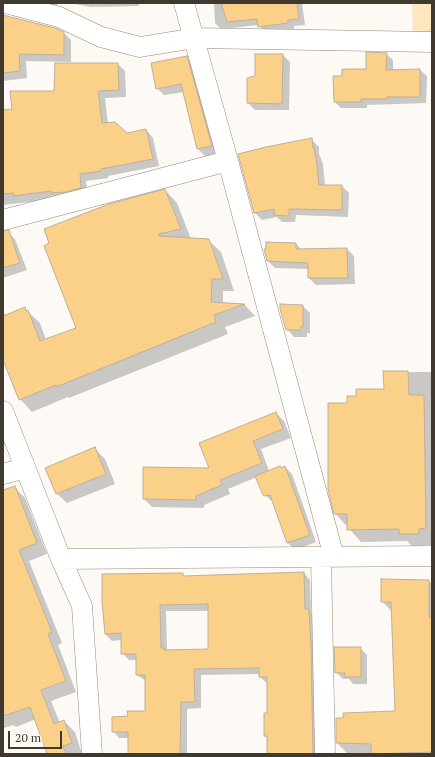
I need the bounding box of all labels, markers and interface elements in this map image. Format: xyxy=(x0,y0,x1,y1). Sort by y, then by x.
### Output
scale bar xyxy=(10,723,64,749)
text: 20 m xyxy=(15,730,41,745)

